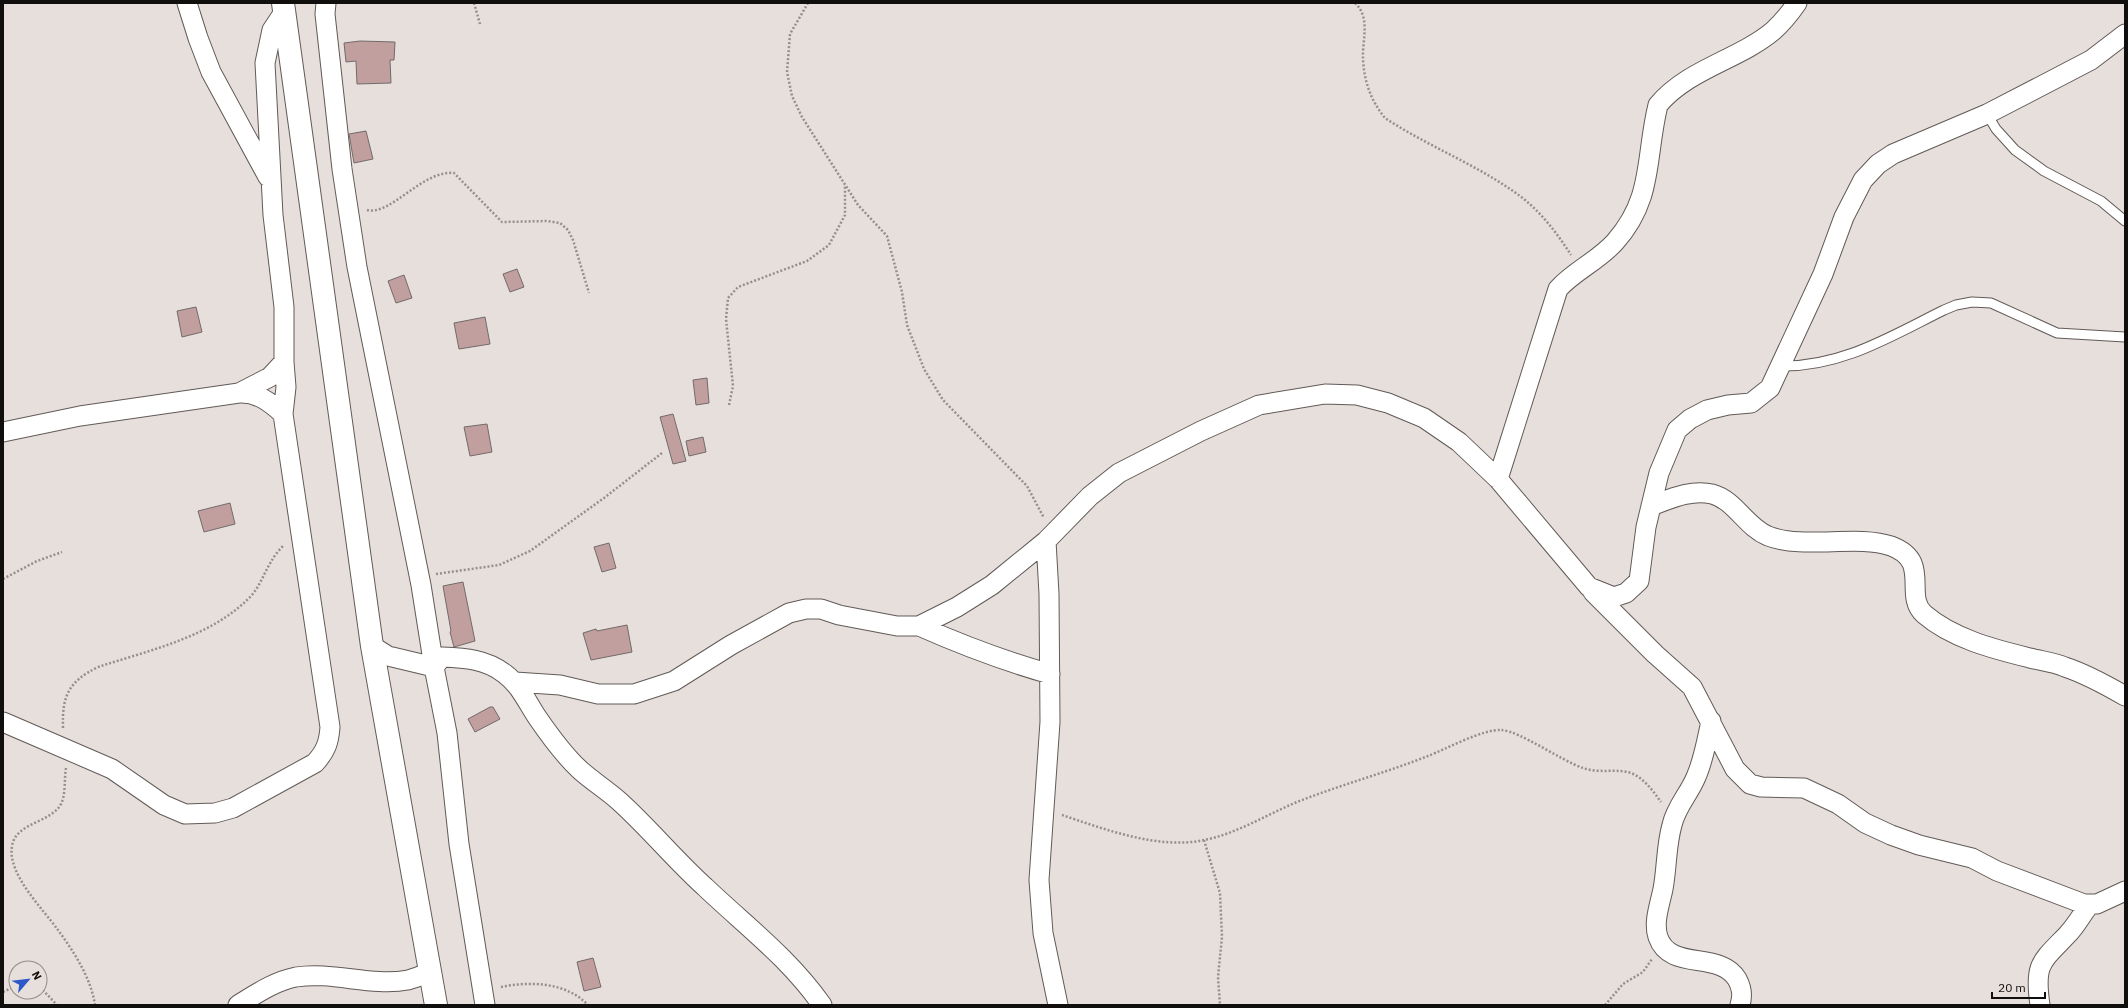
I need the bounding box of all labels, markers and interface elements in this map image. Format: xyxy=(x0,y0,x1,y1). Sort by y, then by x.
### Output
north arrow xyxy=(8,960,48,1000)
text: N xyxy=(29,969,45,982)
scale bar xyxy=(1992,974,2045,1000)
text: 20 m xyxy=(1998,980,2026,995)

